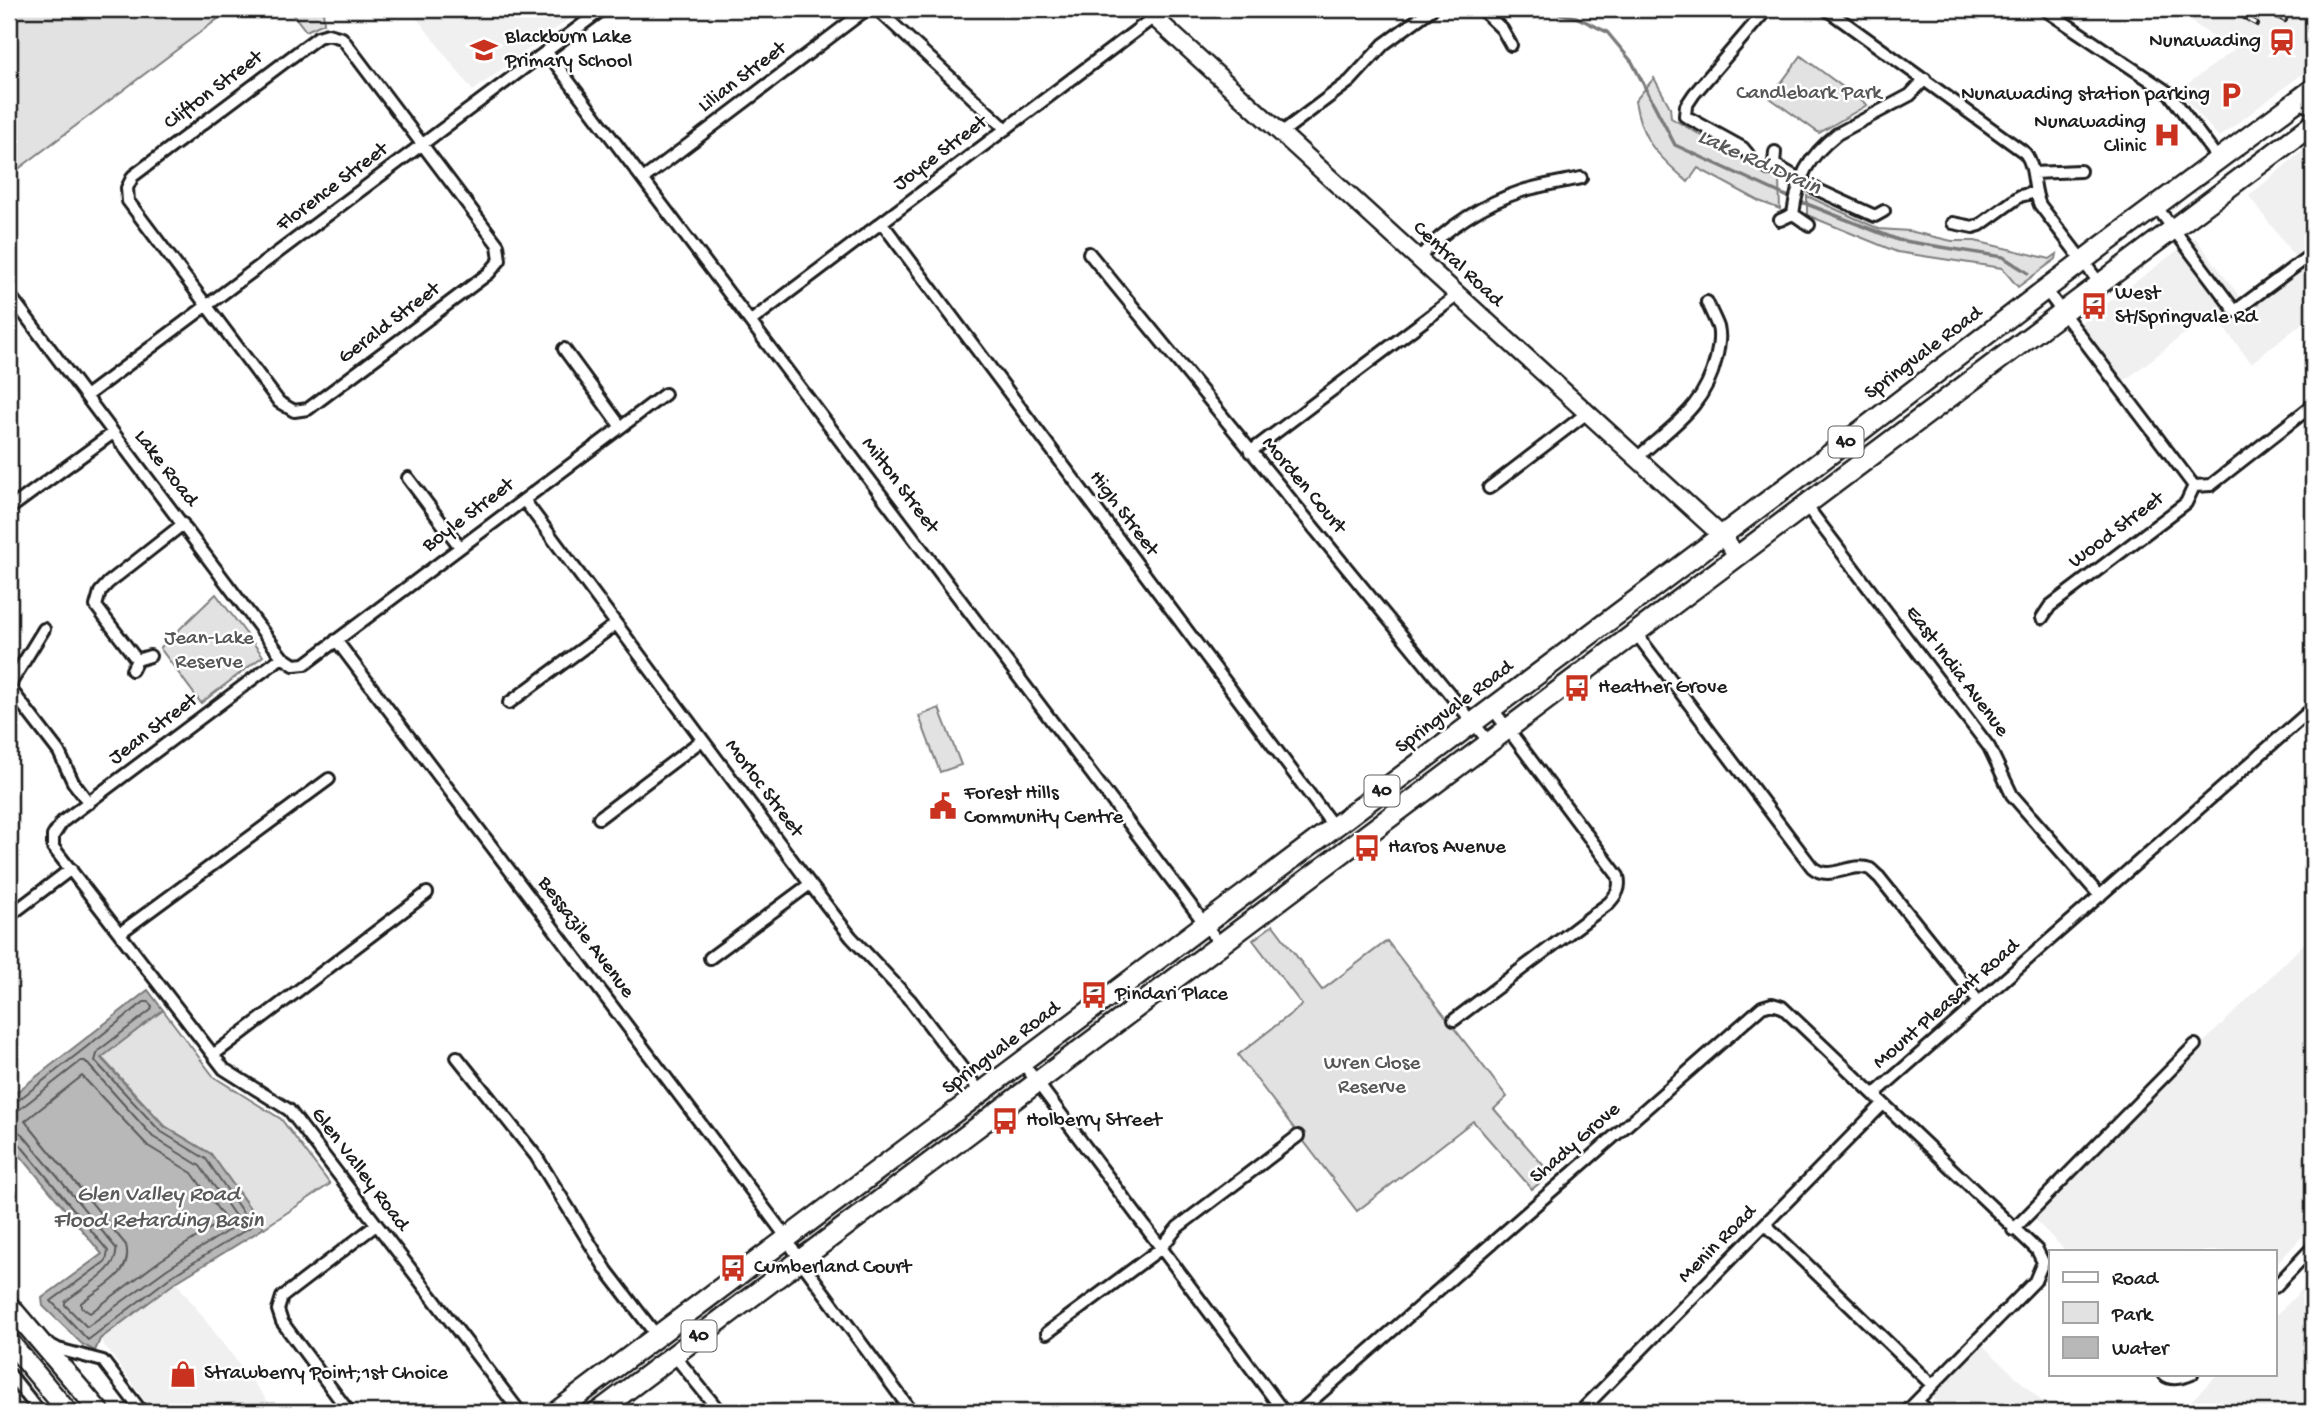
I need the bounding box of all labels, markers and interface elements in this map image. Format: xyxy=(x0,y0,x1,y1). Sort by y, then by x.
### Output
place label: Blackburn Lake Primary School xyxy=(504,26,633,75)
station icon: Nunawading xyxy=(2267,27,2297,57)
place label: Nunawading xyxy=(2149,30,2261,55)
school or university icon: Blackburn Lake Primary School xyxy=(469,35,499,65)
street label: Lilian Street xyxy=(694,35,794,119)
street label: Clifton Street xyxy=(160,44,270,136)
parking icon: Nunawading station parking xyxy=(2216,80,2246,110)
park label: Candlebark Park xyxy=(1736,82,1884,107)
place label: Nunawading station parking xyxy=(1961,83,2210,108)
street label: Joyce Street xyxy=(889,109,995,197)
place label: Nunawading Clinic xyxy=(2034,111,2147,160)
hospital icon: Nunawading Clinic xyxy=(2152,120,2182,150)
water label: Lake Rd Drain xyxy=(1693,124,1826,203)
street label: Florence Street xyxy=(271,136,396,239)
street label: Central Road xyxy=(1406,217,1509,315)
street label: Gerald Street xyxy=(334,276,448,370)
place label: West St/Springvale Rd xyxy=(2115,282,2259,331)
bus stop icon: West St/Springvale Rd xyxy=(2079,291,2109,321)
street label: Springvale Road xyxy=(1860,301,1989,406)
street label: Lake Road xyxy=(127,426,204,514)
road number: 40 xyxy=(1828,426,1864,458)
street label: Morden Court xyxy=(1255,432,1352,542)
street label: Milton Street xyxy=(855,433,945,541)
street label: High Street xyxy=(1083,466,1165,564)
street label: Boyle Street xyxy=(417,472,522,559)
street label: Wood Street xyxy=(2064,486,2172,575)
street label: East India Avenue xyxy=(1899,602,2014,743)
park label: Jean-Lake Reserve xyxy=(164,627,255,676)
street label: Springvale Road xyxy=(1391,655,1520,760)
bus stop icon: Heather Grove xyxy=(1562,673,1592,703)
place label: Heather Grove xyxy=(1598,676,1728,701)
street label: Jean Street xyxy=(105,687,205,771)
street label: Morloc Street xyxy=(718,735,810,845)
road number: 40 xyxy=(1364,776,1400,806)
place label: Forest Hills Community Centre xyxy=(963,782,1125,831)
public building icon: Forest Hills Community Centre xyxy=(928,791,958,821)
bus stop icon: Haros Avenue xyxy=(1352,833,1382,863)
place label: Haros Avenue xyxy=(1388,836,1507,861)
street label: Bessazile Avenue xyxy=(530,871,640,1005)
street label: Mount Pleasant Road xyxy=(1868,933,2027,1076)
bus stop icon: Pindari Place xyxy=(1079,980,1109,1010)
place label: Pindari Place xyxy=(1114,983,1229,1008)
street label: Springvale Road xyxy=(938,996,1067,1101)
park label: Wren Close Reserve xyxy=(1324,1052,1421,1101)
street label: Shady Grove xyxy=(1526,1097,1627,1190)
street label: Glen Valley Road xyxy=(304,1103,415,1238)
bus stop icon: Holberry Street xyxy=(990,1106,1020,1136)
place label: Holberry Street xyxy=(1026,1109,1164,1134)
water label: Glen Valley Road Flood Retarding Basin xyxy=(53,1182,264,1235)
street label: Menin Road xyxy=(1674,1199,1764,1289)
legend xyxy=(2049,1250,2276,1376)
bus stop icon: Cumberland Court xyxy=(718,1253,748,1283)
place label: Cumberland Court xyxy=(754,1256,914,1281)
text: Road xyxy=(2112,1268,2160,1293)
text: Park xyxy=(2111,1304,2155,1329)
road number: 40 xyxy=(682,1320,716,1352)
text: Water xyxy=(2112,1338,2170,1363)
shop icon: Strawberry Point;1st Choice xyxy=(168,1359,198,1389)
place label: Strawberry Point;1st Choice xyxy=(204,1362,449,1387)

